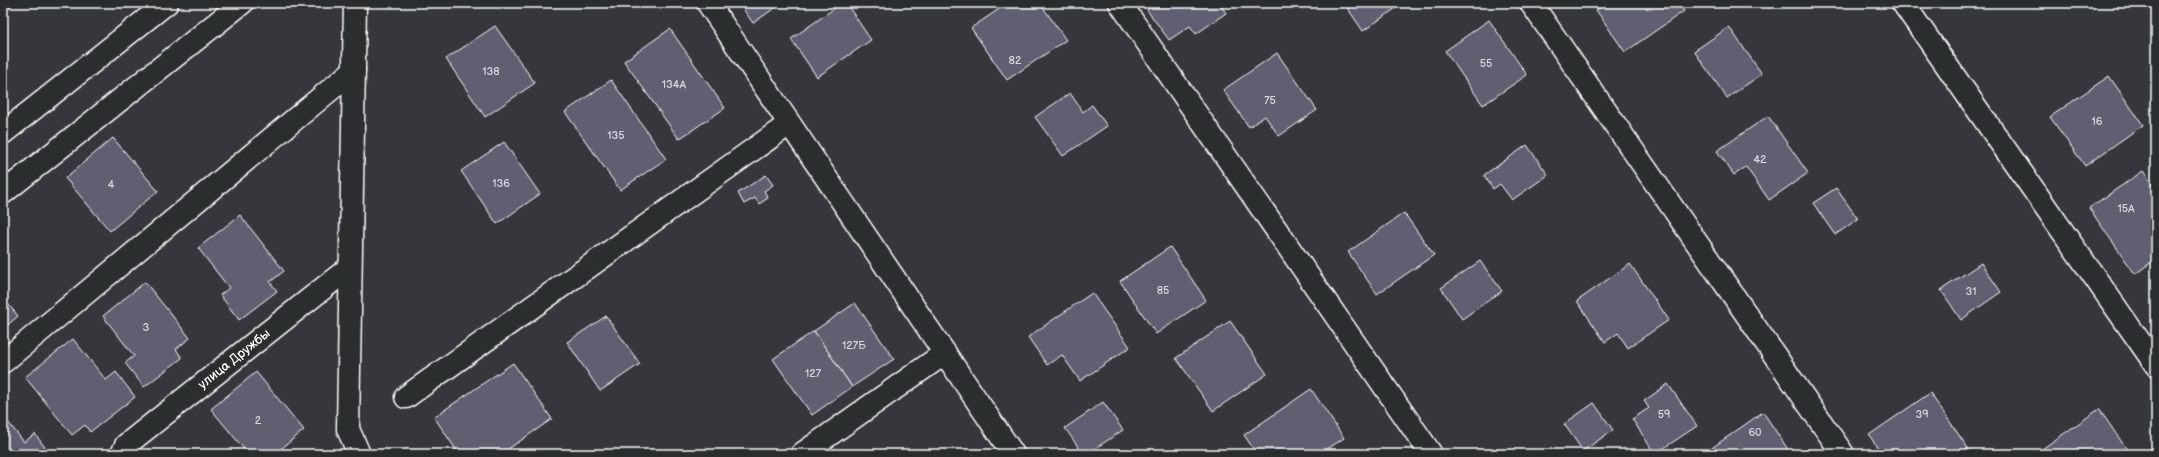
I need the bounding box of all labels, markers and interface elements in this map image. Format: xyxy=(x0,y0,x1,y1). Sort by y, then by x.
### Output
house number: 82 xyxy=(1009,54,1022,67)
house number: 55 xyxy=(1480,57,1492,70)
house number: 138 xyxy=(482,65,500,78)
house number: 134А xyxy=(662,78,687,91)
house number: 75 xyxy=(1264,94,1276,107)
house number: 16 xyxy=(2092,115,2103,128)
house number: 135 xyxy=(607,129,625,142)
house number: 42 xyxy=(1753,153,1767,166)
house number: 136 xyxy=(492,177,510,190)
house number: 4 xyxy=(108,178,115,191)
house number: 15А xyxy=(2117,202,2135,215)
house number: 85 xyxy=(1157,284,1169,297)
house number: 31 xyxy=(1965,285,1977,298)
house number: 3 xyxy=(143,321,150,334)
street label: улица Дружбы xyxy=(195,326,273,393)
house number: 127Б xyxy=(842,339,866,352)
house number: 127 xyxy=(805,367,822,380)
house number: 59 xyxy=(1658,408,1670,421)
house number: 39 xyxy=(1915,408,1929,421)
house number: 2 xyxy=(255,414,262,427)
house number: 60 xyxy=(1748,426,1762,439)

